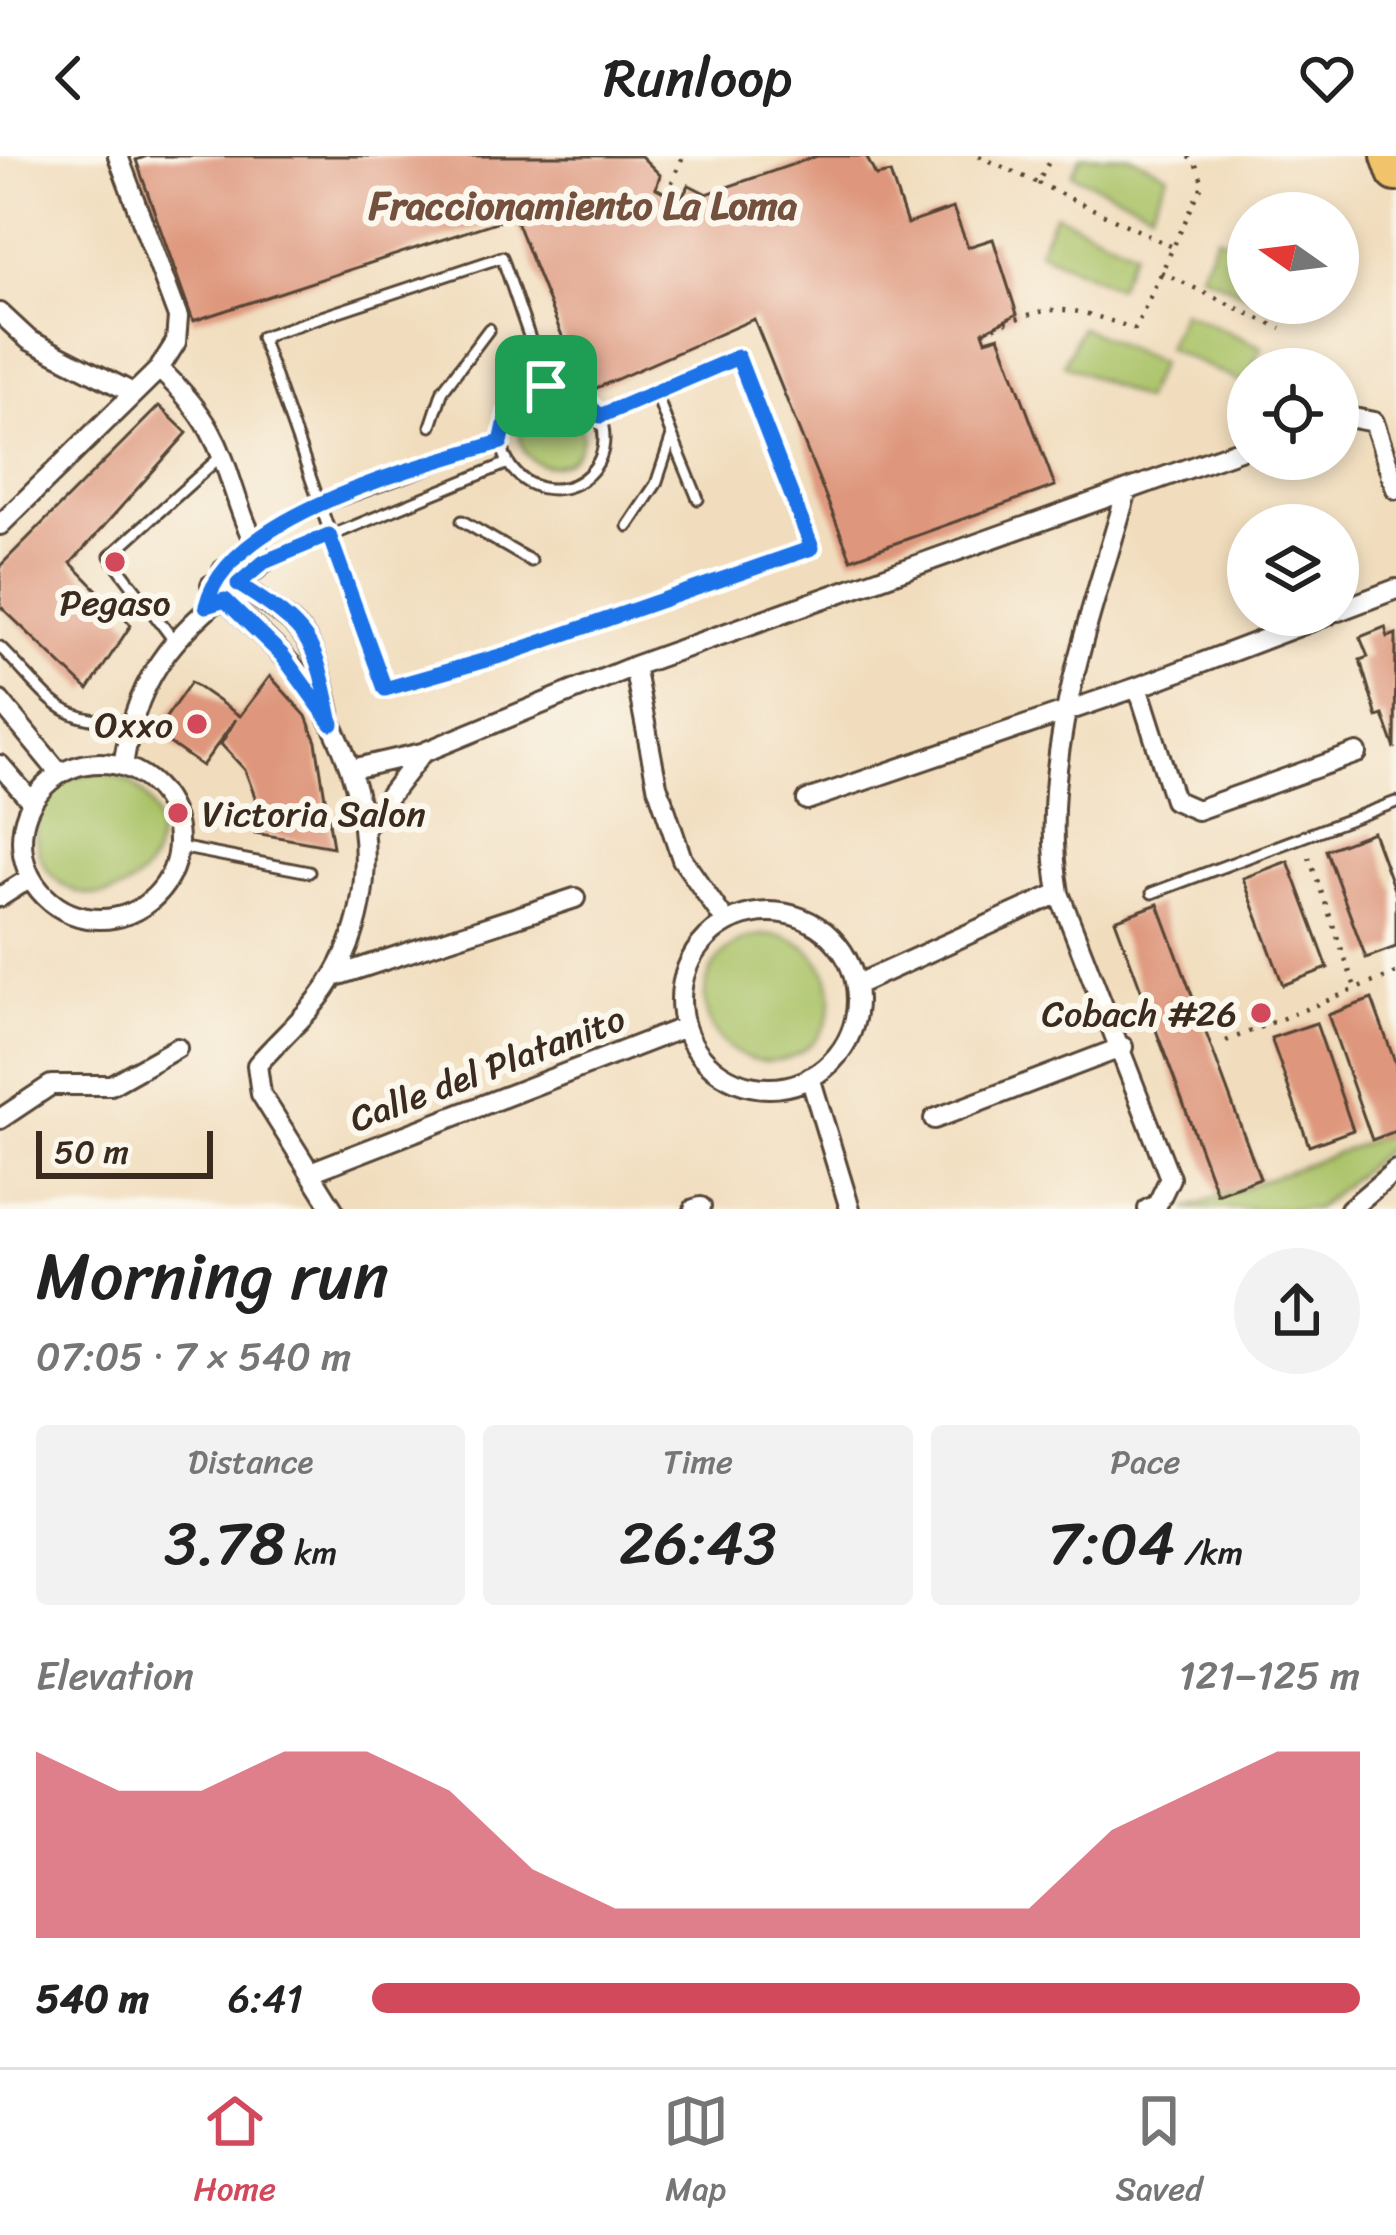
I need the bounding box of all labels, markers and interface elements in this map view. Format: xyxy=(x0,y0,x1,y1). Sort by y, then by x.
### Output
text: Runloop xyxy=(604,30,792,126)
icon: back xyxy=(36,45,102,111)
icon: heart xyxy=(1294,45,1360,111)
district label: Fraccionamiento La Loma xyxy=(368,171,798,240)
north arrow xyxy=(1227,192,1359,324)
map controls xyxy=(1227,192,1359,636)
pin xyxy=(495,335,597,437)
button: locate xyxy=(1227,348,1359,480)
icon: arrive xyxy=(513,353,579,419)
button: layers xyxy=(1227,504,1359,636)
marker: Pegaso xyxy=(102,549,128,575)
place label: Pegaso xyxy=(60,571,171,635)
place label: Oxxo xyxy=(95,693,173,757)
marker: Oxxo xyxy=(184,711,210,737)
place label: Victoria Salon xyxy=(202,782,426,846)
marker: Victoria Salon xyxy=(165,800,191,826)
place label: Cobach #26 xyxy=(1042,982,1237,1046)
street label: Calle del Platanito xyxy=(340,987,635,1151)
marker: Cobach #26 xyxy=(1248,1000,1274,1026)
text: 50 m xyxy=(54,1123,129,1181)
scale bar xyxy=(36,1125,213,1178)
text: Morning run xyxy=(36,1218,389,1335)
button: share xyxy=(1234,1248,1360,1374)
text: 07:05 · 7 × 540 m xyxy=(36,1322,351,1391)
text: Distance xyxy=(188,1433,313,1491)
text: Time xyxy=(663,1433,733,1491)
text: Pace xyxy=(1110,1433,1180,1491)
text: 3.78 xyxy=(164,1491,286,1597)
text: 26:43 xyxy=(619,1491,777,1597)
text: 7:04 xyxy=(1048,1491,1175,1597)
text: km xyxy=(286,1524,337,1582)
text: /km xyxy=(1175,1524,1243,1582)
text: Elevation xyxy=(36,1641,194,1710)
text: 121–125 m xyxy=(1179,1641,1360,1710)
text: 540 m xyxy=(36,1964,149,2033)
text: 6:41 xyxy=(228,1964,303,2033)
tab: Home xyxy=(193,2088,276,2218)
tab: Map xyxy=(663,2088,729,2218)
tab: Saved xyxy=(1116,2088,1203,2218)

